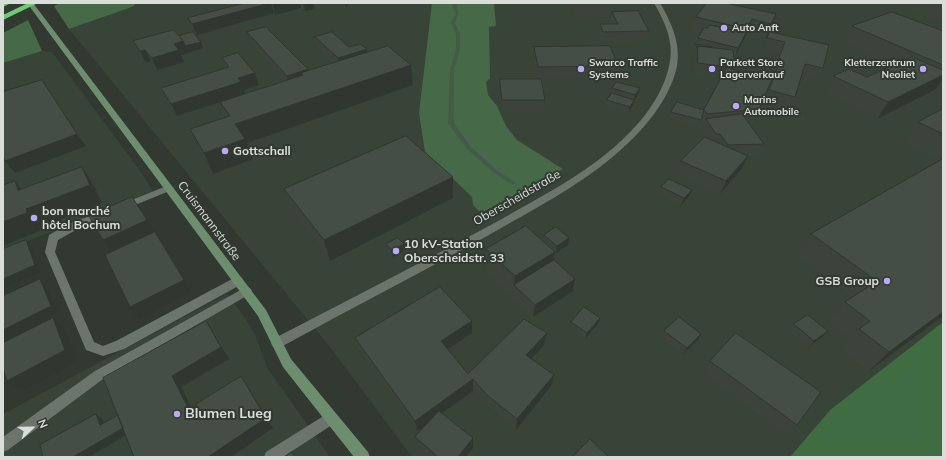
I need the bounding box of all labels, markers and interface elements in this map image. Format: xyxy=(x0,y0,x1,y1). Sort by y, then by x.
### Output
place label: Auto Anft xyxy=(732,22,779,34)
marker: Auto Anft xyxy=(719,23,729,33)
place label: Swarco Traffic Systems xyxy=(589,57,658,80)
place label: Parkett Store Lagerverkauf xyxy=(720,57,784,80)
place label: Kletterzentrum Neoliet xyxy=(844,57,915,80)
marker: Swarco Traffic Systems xyxy=(576,64,586,74)
marker: Parkett Store Lagerverkauf xyxy=(707,64,717,74)
marker: Kletterzentrum Neoliet xyxy=(918,64,928,74)
place label: Marins Automobile xyxy=(744,94,799,118)
marker: Marins Automobile xyxy=(731,101,741,111)
place label: Gottschall xyxy=(233,144,291,158)
marker: Gottschall xyxy=(220,146,230,156)
street label: Oberscheidstraße xyxy=(471,167,563,229)
street label: Cruismannstraße xyxy=(174,178,244,264)
place label: bon marché hôtel Bochum xyxy=(42,204,120,232)
marker: bon marché hôtel Bochum xyxy=(29,213,39,223)
place label: 10 kV-Station Oberscheidstr. 33 xyxy=(404,237,504,265)
marker: 10 kV-Station Oberscheidstr. 33 xyxy=(391,246,401,256)
place label: GSB Group xyxy=(816,274,879,288)
marker: GSB Group xyxy=(882,276,892,286)
place label: Blumen Lueg xyxy=(185,406,272,422)
north arrow xyxy=(12,408,52,448)
marker: Blumen Lueg xyxy=(172,409,182,419)
text: N xyxy=(35,417,51,430)

